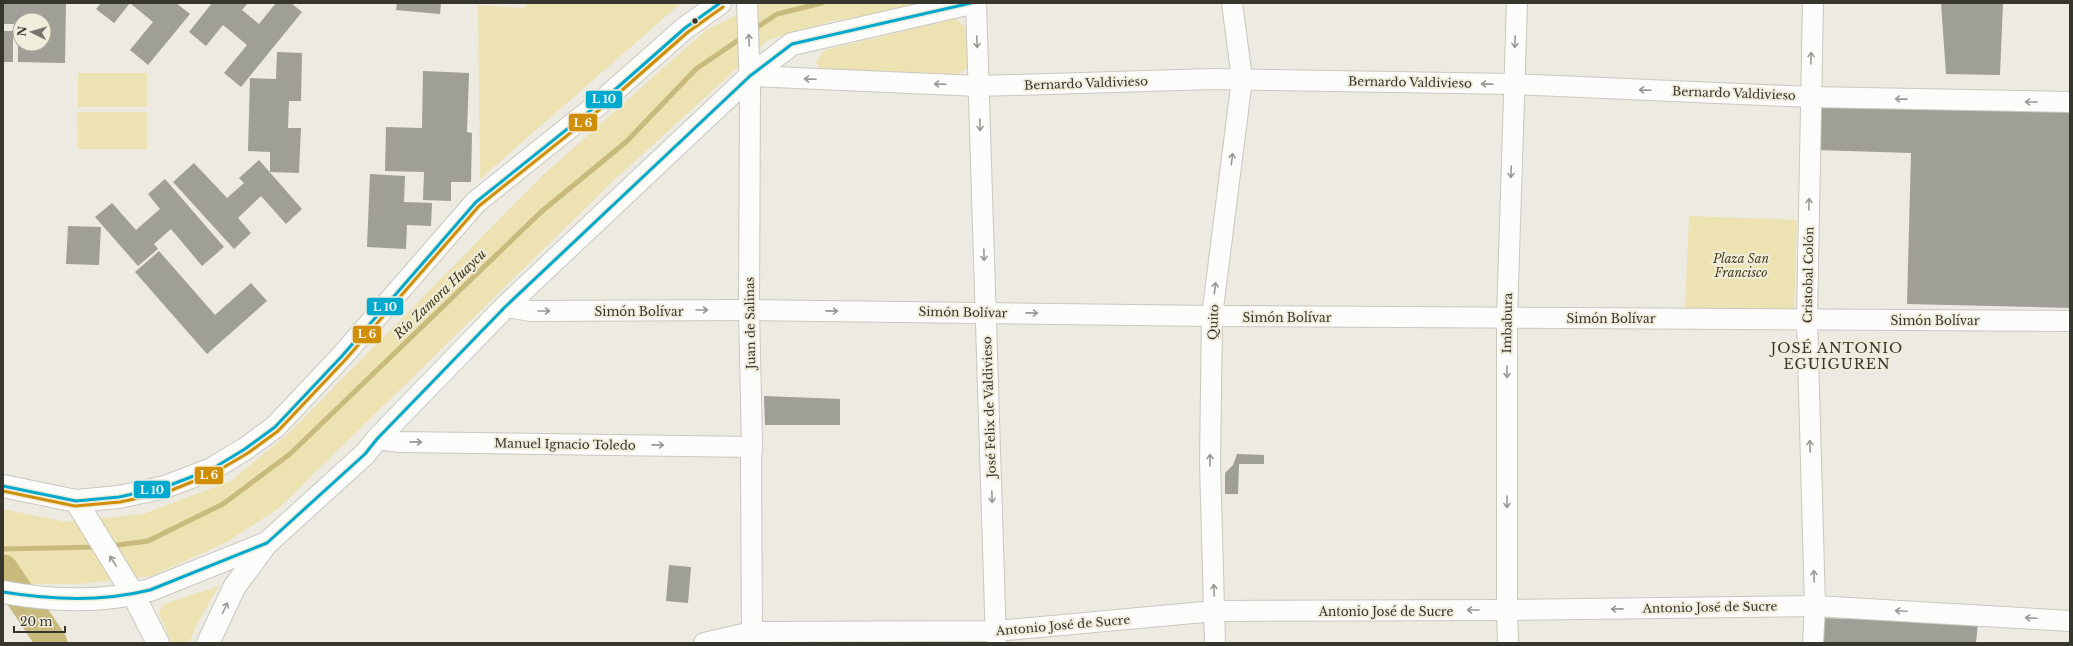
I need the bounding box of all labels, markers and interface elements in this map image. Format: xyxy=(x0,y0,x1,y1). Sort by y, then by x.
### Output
north arrow xyxy=(12,12,52,52)
unlabelled marker xyxy=(690,16,700,26)
text: N xyxy=(15,25,30,37)
one-way arrow xyxy=(745,34,752,47)
one-way arrow xyxy=(974,35,981,48)
one-way arrow xyxy=(1512,35,1519,48)
one-way arrow xyxy=(1808,52,1815,65)
street label: Bernardo Valdivieso xyxy=(1024,73,1148,93)
street label: Bernardo Valdivieso xyxy=(1348,73,1472,91)
one-way arrow xyxy=(804,75,817,83)
one-way arrow xyxy=(1481,80,1494,88)
one-way arrow xyxy=(934,81,947,88)
street label: Bernardo Valdivieso xyxy=(1672,83,1796,103)
one-way arrow xyxy=(1639,86,1652,93)
line badge: L 10 xyxy=(585,90,623,109)
text: L 10 xyxy=(592,92,616,106)
one-way arrow xyxy=(1895,95,1908,102)
one-way arrow xyxy=(2025,98,2038,105)
line badge: L 6 xyxy=(568,113,598,132)
text: L 6 xyxy=(574,116,592,130)
one-way arrow xyxy=(976,118,984,131)
one-way arrow xyxy=(1228,153,1236,166)
one-way arrow xyxy=(1507,165,1515,178)
one-way arrow xyxy=(1805,198,1813,211)
street label: Cristobal Colón xyxy=(1800,227,1816,323)
water label: Río Zamora Huaycu xyxy=(390,245,490,343)
one-way arrow xyxy=(980,248,988,261)
park label: Plaza San Francisco xyxy=(1712,251,1769,280)
street label: Juan de Salinas xyxy=(742,277,758,371)
one-way arrow xyxy=(1211,282,1219,295)
street label: Imbabura xyxy=(1499,292,1515,353)
line badge: L 10 xyxy=(366,297,404,316)
text: L 10 xyxy=(373,300,397,314)
street label: Simón Bolívar xyxy=(595,304,684,319)
street label: Simón Bolívar xyxy=(918,304,1008,320)
street label: Quito xyxy=(1205,304,1221,340)
one-way arrow xyxy=(695,306,708,314)
one-way arrow xyxy=(537,307,550,315)
one-way arrow xyxy=(825,307,838,315)
one-way arrow xyxy=(1025,309,1038,317)
street label: Simón Bolívar xyxy=(1243,310,1332,325)
street label: Simón Bolívar xyxy=(1567,311,1656,326)
street label: Simón Bolívar xyxy=(1891,313,1980,328)
line badge: L 6 xyxy=(352,325,382,344)
text: L 6 xyxy=(358,327,376,341)
street label: José Felix de Valdivieso xyxy=(979,336,999,480)
district label: JOSÉ ANTONIO EGUIGUREN xyxy=(1769,339,1903,373)
one-way arrow xyxy=(1503,365,1511,378)
street label: Manuel Ignacio Toledo xyxy=(494,435,636,453)
one-way arrow xyxy=(409,438,422,446)
one-way arrow xyxy=(1807,440,1814,453)
one-way arrow xyxy=(651,442,664,449)
one-way arrow xyxy=(1206,454,1214,467)
line badge: L 6 xyxy=(194,466,224,485)
text: L 6 xyxy=(200,468,218,482)
line badge: L 10 xyxy=(133,480,171,499)
text: L 10 xyxy=(140,483,164,497)
one-way arrow xyxy=(988,490,995,503)
one-way arrow xyxy=(1503,495,1511,508)
one-way arrow xyxy=(109,556,117,567)
one-way arrow xyxy=(1810,570,1818,583)
one-way arrow xyxy=(1210,584,1218,597)
street label: Antonio José de Sucre xyxy=(1642,598,1778,616)
one-way arrow xyxy=(222,602,229,614)
street label: Antonio José de Sucre xyxy=(1318,604,1453,619)
one-way arrow xyxy=(1611,605,1624,612)
one-way arrow xyxy=(1467,606,1480,614)
one-way arrow xyxy=(1895,607,1908,614)
scale bar xyxy=(14,608,65,634)
street label: Antonio José de Sucre xyxy=(994,612,1131,638)
text: 20 m xyxy=(20,614,52,629)
one-way arrow xyxy=(2025,615,2038,622)

